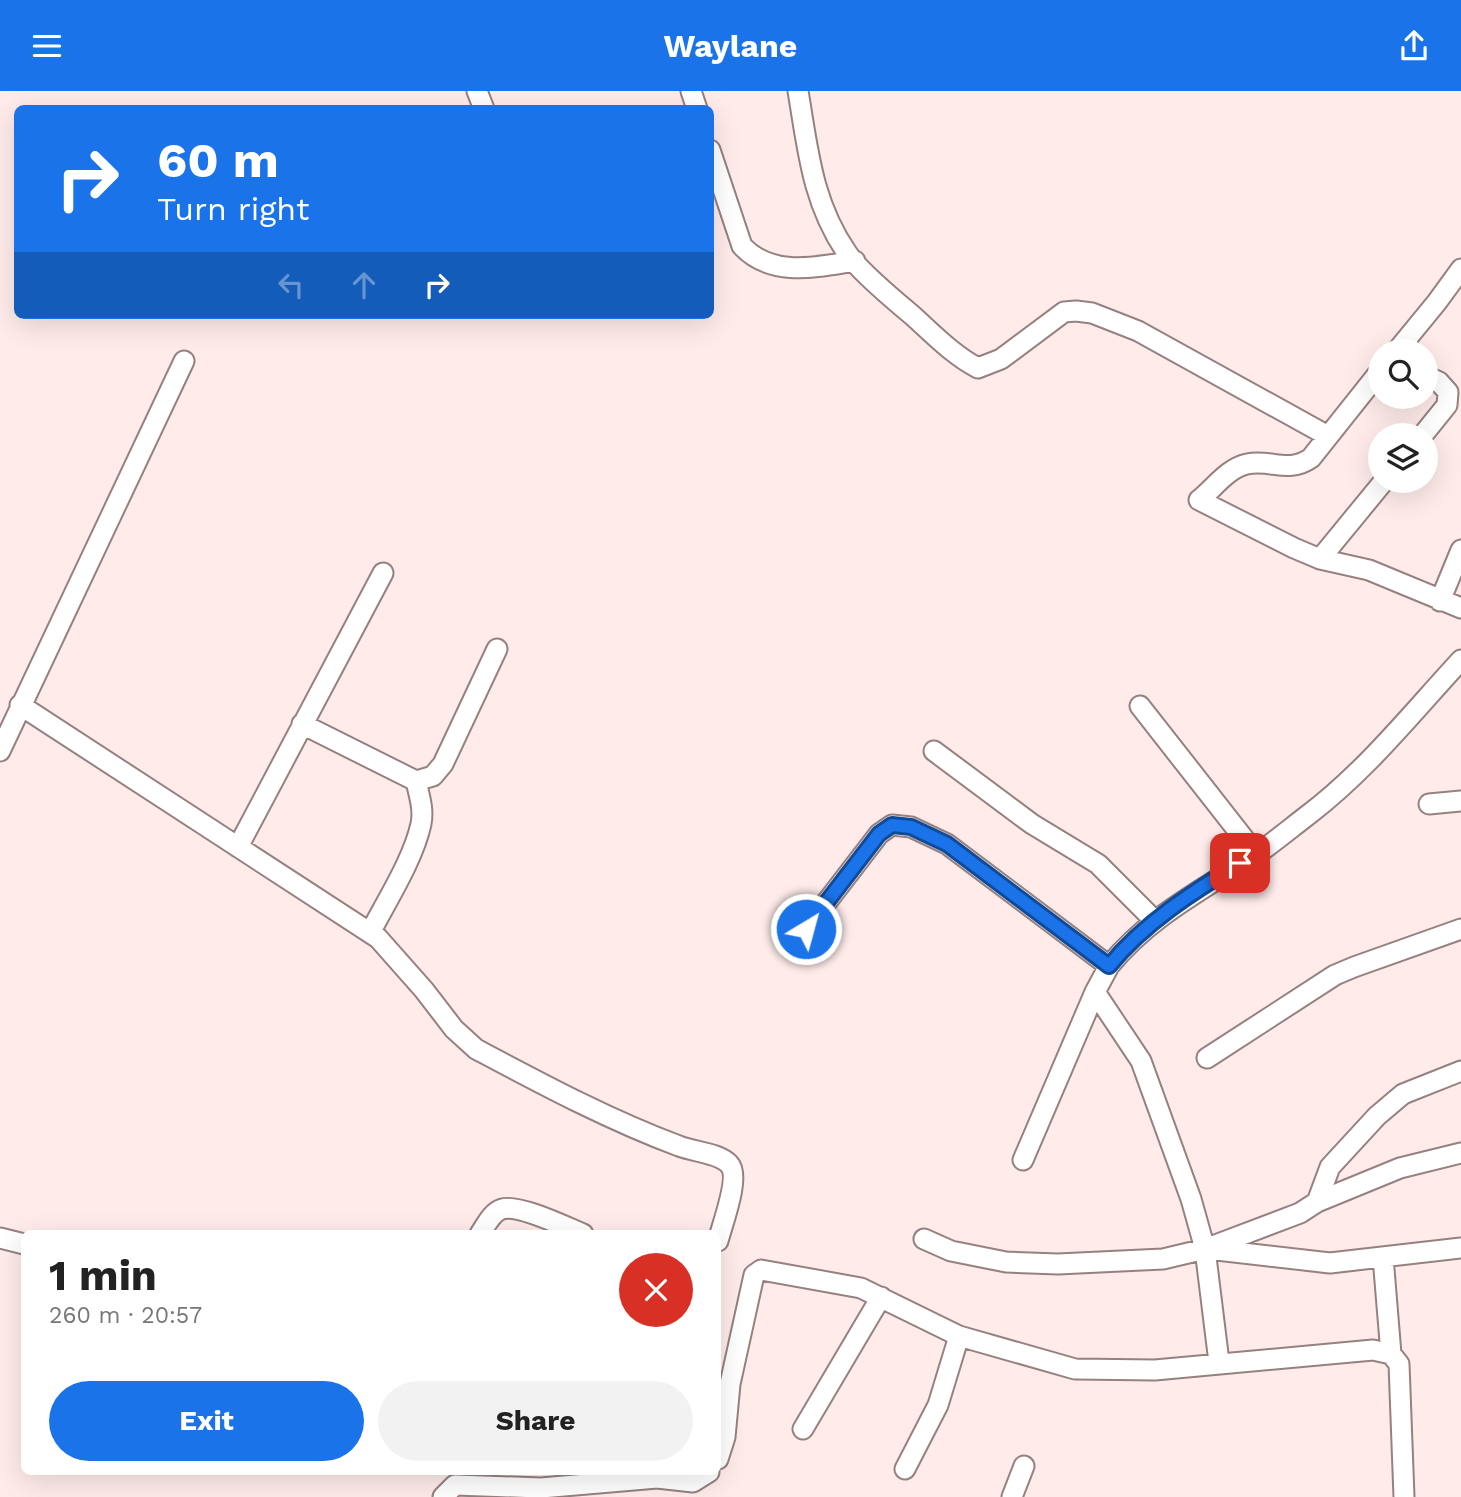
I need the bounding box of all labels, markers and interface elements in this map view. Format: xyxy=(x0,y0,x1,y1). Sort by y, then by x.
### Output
icon: menu xyxy=(28,27,66,65)
text: Waylane xyxy=(664,27,797,65)
icon: share xyxy=(1395,27,1433,65)
text: 60 m xyxy=(157,131,279,189)
icon: right xyxy=(42,133,133,224)
text: Turn right xyxy=(157,190,309,228)
icon: left xyxy=(272,266,310,304)
icon: ahead xyxy=(345,266,383,304)
icon: right xyxy=(418,266,456,304)
map controls xyxy=(1368,339,1438,493)
button: search xyxy=(1368,339,1438,409)
button: layers xyxy=(1368,423,1438,493)
pin xyxy=(1210,833,1270,893)
icon: arrive xyxy=(1221,844,1259,882)
position arrow xyxy=(769,892,843,966)
text: 1 min xyxy=(49,1251,157,1300)
button: close xyxy=(619,1253,693,1327)
text: 260 m · 20:57 xyxy=(49,1302,202,1329)
button: Exit xyxy=(49,1381,364,1461)
button: Share xyxy=(378,1381,693,1461)

